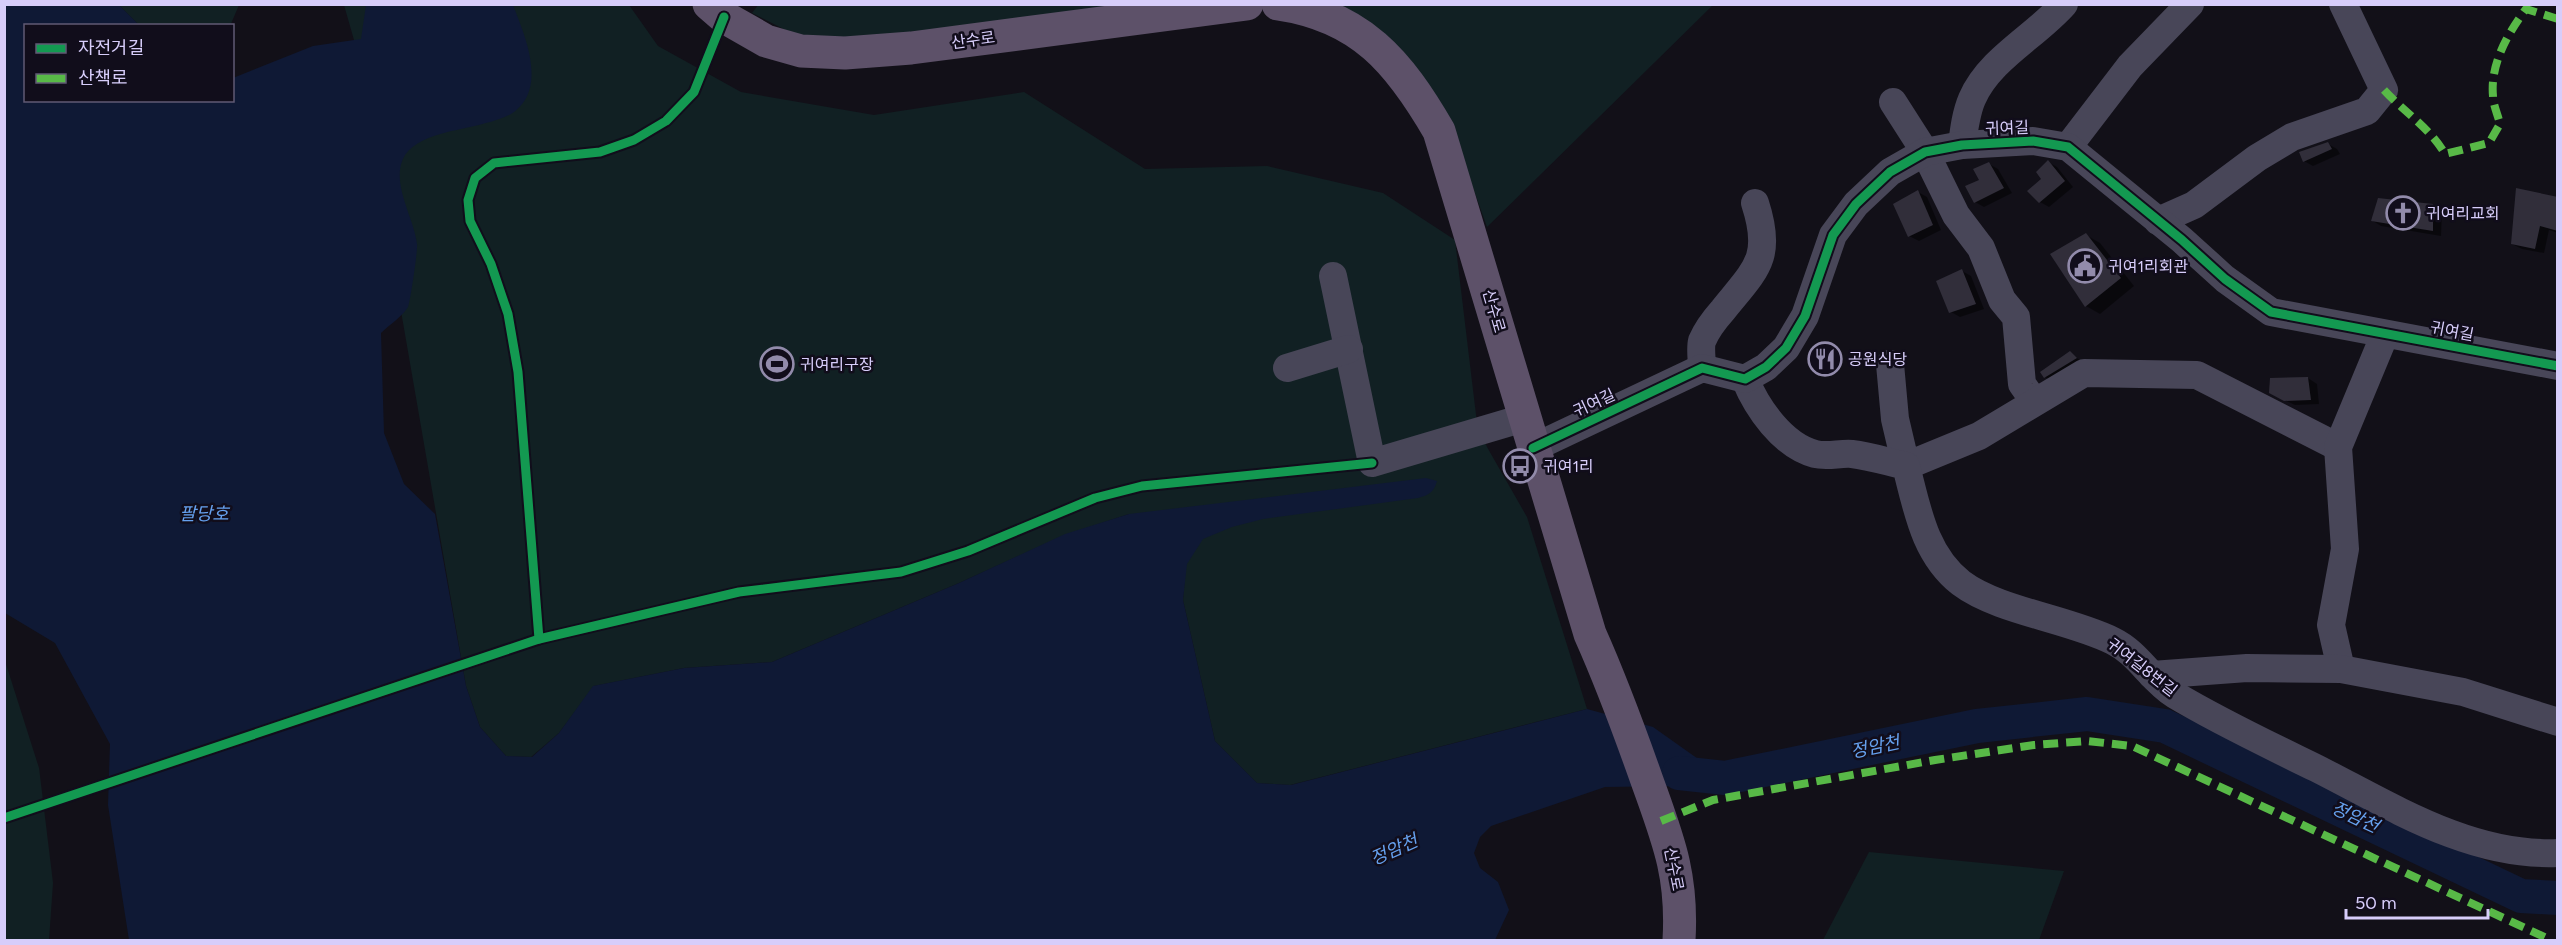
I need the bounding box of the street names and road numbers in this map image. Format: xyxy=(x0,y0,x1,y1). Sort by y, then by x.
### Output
street label: 산수로 xyxy=(950,27,996,52)
street label: 귀여길 xyxy=(1985,118,2029,138)
street label: 산수로 xyxy=(1479,287,1509,335)
street label: 귀여길 xyxy=(2429,317,2475,345)
street label: 귀여길 xyxy=(1570,385,1618,421)
street label: 귀여길8번길 xyxy=(2103,634,2181,700)
street label: 산수로 xyxy=(1660,846,1688,893)

